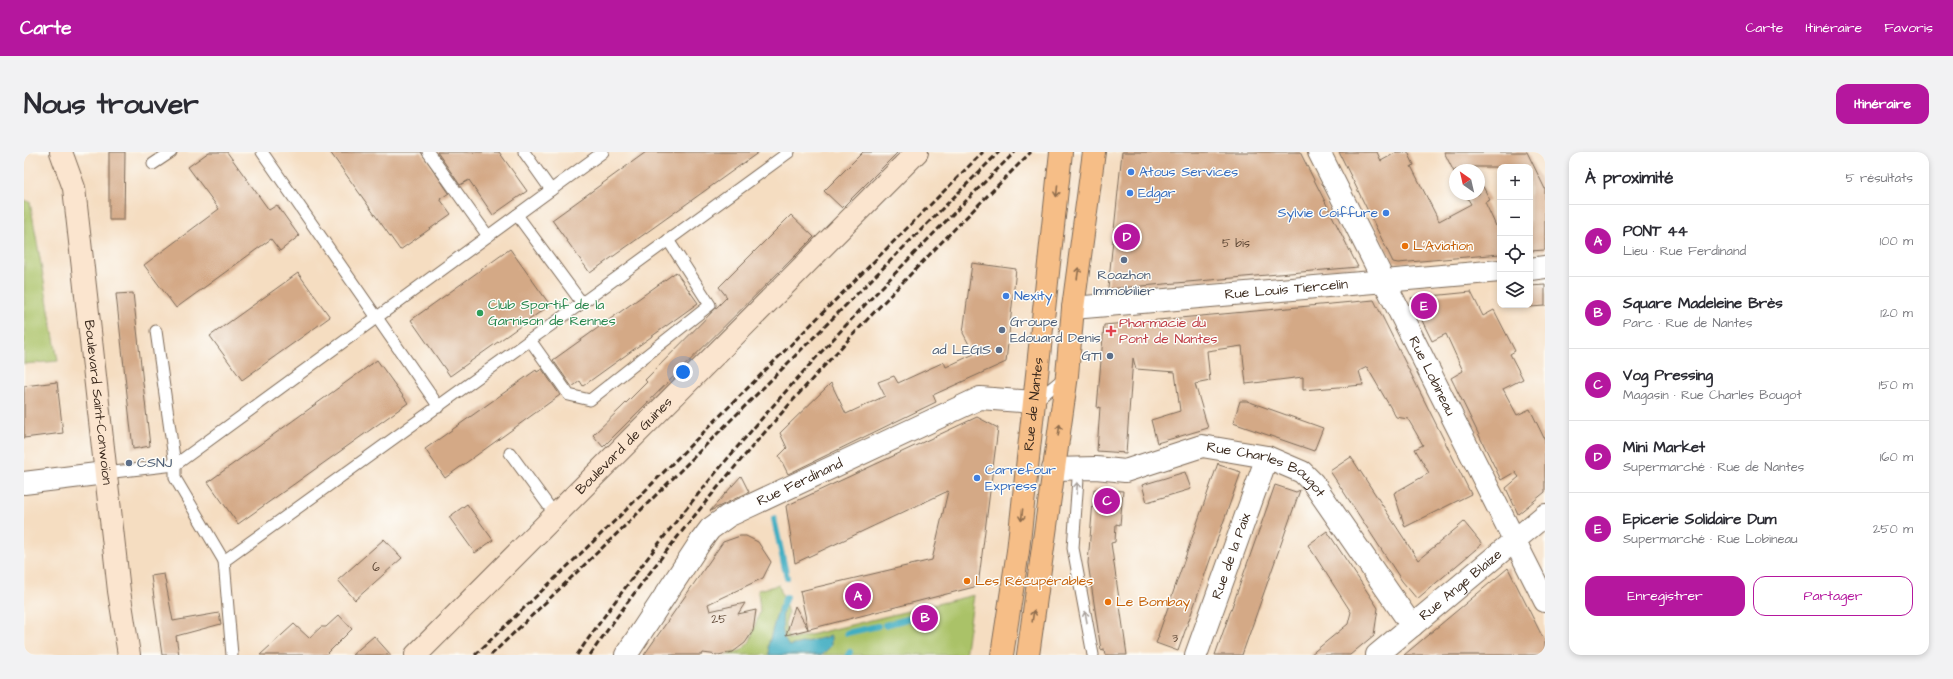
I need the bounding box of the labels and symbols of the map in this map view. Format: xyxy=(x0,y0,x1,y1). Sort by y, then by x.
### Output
place label: Atous Services xyxy=(1139,162,1238,182)
north arrow xyxy=(1449,164,1485,200)
marker: Atous Services xyxy=(1126,167,1136,177)
place label: Edgar xyxy=(1138,183,1176,203)
one-way arrow xyxy=(1053,184,1060,197)
marker: Edgar xyxy=(1125,188,1135,198)
place label: Sylvie Coiffure xyxy=(1278,203,1378,223)
marker: Sylvie Coiffure xyxy=(1381,208,1391,218)
pin: D xyxy=(1114,222,1140,252)
house number: 5 bis xyxy=(1222,235,1250,252)
place label: L'Aviation xyxy=(1413,236,1473,256)
marker: L'Aviation xyxy=(1400,241,1410,251)
marker: Roazhon Immobilier xyxy=(1119,255,1129,265)
place label: Roazhon Immobilier xyxy=(1093,265,1155,301)
one-way arrow xyxy=(1074,267,1082,280)
street label: Rue Louis Tiercelin xyxy=(1224,274,1349,305)
place label: Nexity xyxy=(1014,286,1053,306)
marker: Nexity xyxy=(1001,291,1011,301)
pin: E xyxy=(1411,291,1437,321)
place label: Club Sportif de la Garnison de Rennes xyxy=(488,295,616,331)
marker: Club Sportif de la Garnison de Rennes xyxy=(475,308,485,318)
place label: Groupe Edouard Denis xyxy=(1010,312,1101,348)
place label: Pharmacie du Pont de Nantes xyxy=(1119,313,1218,349)
street label: Boulevard Saint-Conwoïon xyxy=(79,319,117,486)
marker: Groupe Edouard Denis xyxy=(997,325,1007,335)
marker: Pharmacie du Pont de Nantes xyxy=(1106,326,1116,336)
street label: Rue Lobineau xyxy=(1403,333,1460,419)
place label: ad LEGIS xyxy=(932,340,991,360)
marker: ad LEGIS xyxy=(994,345,1004,355)
place label: GTI xyxy=(1081,346,1102,366)
marker: GTI xyxy=(1105,351,1115,361)
street label: Rue de Nantes xyxy=(1019,356,1049,452)
your location xyxy=(673,362,693,382)
street label: Boulevard de Guines xyxy=(571,393,677,499)
one-way arrow xyxy=(1055,424,1063,437)
street label: Rue Charles Bougot xyxy=(1205,437,1330,502)
place label: CSNJ xyxy=(137,453,173,473)
street label: Rue Ferdinand xyxy=(754,454,846,511)
marker: CSNJ xyxy=(124,458,134,468)
place label: Carrefour Express xyxy=(985,460,1056,496)
marker: Carrefour Express xyxy=(972,473,982,483)
one-way arrow xyxy=(1074,482,1081,495)
pin: C xyxy=(1094,486,1120,516)
one-way arrow xyxy=(1018,508,1026,521)
street label: Rue de la Paix xyxy=(1207,510,1256,602)
street label: Rue Ange Blaize xyxy=(1415,544,1507,626)
house number: 6 xyxy=(372,559,380,576)
place label: Les Récupérables xyxy=(975,571,1093,591)
marker: Les Récupérables xyxy=(962,576,972,586)
pin: A xyxy=(845,581,871,611)
place label: Le Bombay xyxy=(1116,592,1191,612)
marker: Le Bombay xyxy=(1103,597,1113,607)
pin: B xyxy=(912,603,938,633)
one-way arrow xyxy=(1029,610,1037,623)
house number: 25 xyxy=(711,611,727,628)
one-way arrow xyxy=(1082,611,1090,624)
house number: 3 xyxy=(1172,630,1178,647)

